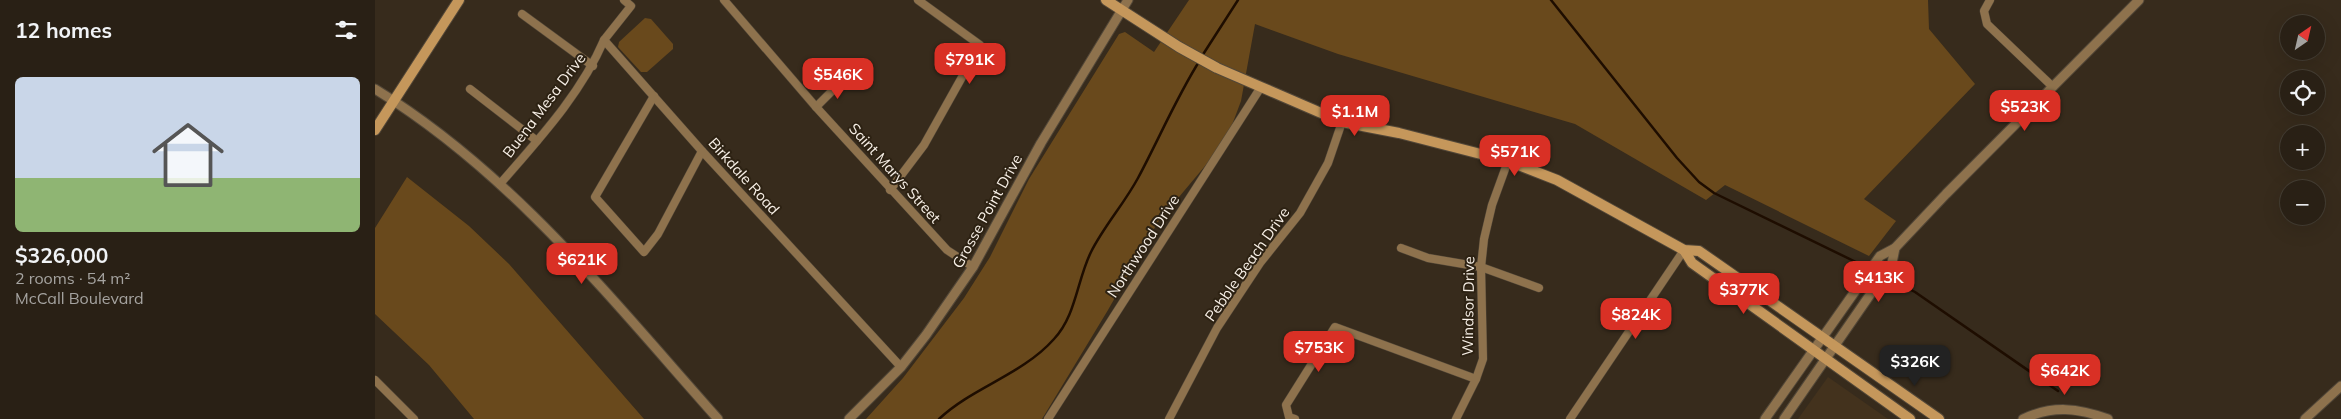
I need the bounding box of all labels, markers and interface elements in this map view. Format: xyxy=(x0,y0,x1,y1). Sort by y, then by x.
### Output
north arrow xyxy=(2280,15,2325,60)
map controls xyxy=(2280,15,2325,225)
icon: filters xyxy=(332,16,360,44)
text: 12 homes xyxy=(15,17,112,43)
pin: $791K xyxy=(935,42,1005,85)
street label: Buena Mesa Drive xyxy=(498,49,590,161)
text: $791K xyxy=(945,49,995,69)
pin: $546K xyxy=(803,58,873,100)
text: $546K xyxy=(813,64,863,84)
button: locate xyxy=(2280,70,2325,115)
pin: $523K xyxy=(1990,90,2060,132)
pin: $1.1M xyxy=(1320,94,1390,137)
text: $523K xyxy=(2000,96,2050,116)
text: $1.1M xyxy=(1332,101,1378,121)
icon: home xyxy=(143,110,233,200)
street label: Saint Marys Street xyxy=(845,119,945,227)
button: + xyxy=(2280,125,2325,170)
street label: Birkdale Road xyxy=(704,134,784,218)
pin: $571K xyxy=(1480,134,1550,177)
text: $571K xyxy=(1490,141,1540,161)
street label: Grosse Point Drive xyxy=(948,151,1026,271)
button: − xyxy=(2280,180,2325,225)
street label: Northwood Drive xyxy=(1103,191,1183,301)
street label: Pebble Beach Drive xyxy=(1201,203,1293,325)
text: $326,000 xyxy=(15,242,108,268)
pin: $621K xyxy=(547,242,617,285)
text: $621K xyxy=(557,249,607,269)
street label: Windsor Drive xyxy=(1458,256,1478,356)
pin: $413K xyxy=(1844,260,1914,303)
text: $413K xyxy=(1854,267,1904,287)
text: 2 rooms · 54 m² xyxy=(15,268,130,288)
pin: $377K xyxy=(1709,272,1779,315)
text: $377K xyxy=(1719,279,1769,299)
text: McCall Boulevard xyxy=(15,288,144,308)
pin: $824K xyxy=(1601,298,1671,340)
text: $824K xyxy=(1611,304,1661,324)
pin: $753K xyxy=(1284,330,1354,373)
text: $753K xyxy=(1294,337,1344,357)
pin: $326K xyxy=(1880,344,1950,387)
text: $326K xyxy=(1890,351,1940,371)
pin: $642K xyxy=(2030,354,2100,396)
text: $642K xyxy=(2040,360,2090,380)

